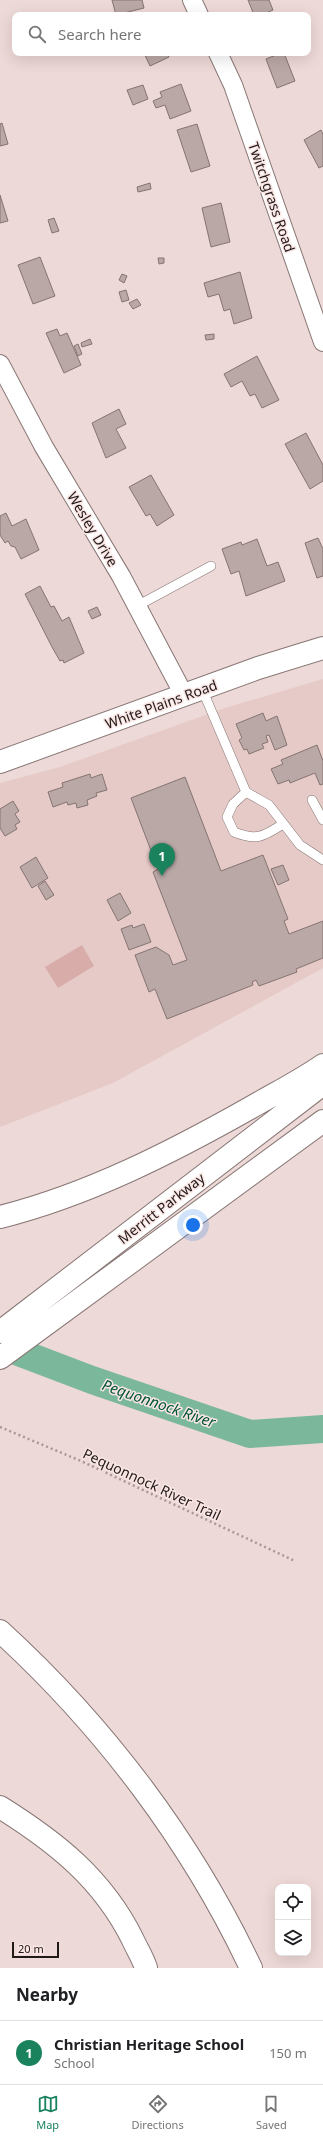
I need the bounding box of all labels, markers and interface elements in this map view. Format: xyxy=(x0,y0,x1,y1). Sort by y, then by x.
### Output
search box xyxy=(12,12,311,56)
icon: search xyxy=(26,23,48,45)
text: Search here xyxy=(58,24,141,44)
street label: Twitchgrass Road xyxy=(244,139,300,255)
street label: Wesley Drive xyxy=(63,488,123,570)
street label: White Plains Road xyxy=(102,675,220,733)
pin: 1 xyxy=(149,843,175,876)
street label: Merritt Parkway xyxy=(114,1168,209,1248)
your location xyxy=(183,1215,203,1235)
water label: Pequonnock River xyxy=(100,1374,219,1432)
street label: Pequonnock River Trail xyxy=(80,1444,224,1524)
map controls xyxy=(275,1884,311,1956)
button: locate xyxy=(275,1884,311,1920)
button: layers xyxy=(275,1920,311,1956)
scale bar xyxy=(12,1940,59,1959)
text: 20 m xyxy=(18,1941,44,1956)
text: Nearby xyxy=(16,1983,78,2006)
text: Christian Heritage School xyxy=(54,2034,244,2054)
text: 1 xyxy=(25,2044,33,2062)
text: 150 m xyxy=(269,2044,307,2062)
text: School xyxy=(54,2054,95,2072)
tab: Map xyxy=(36,2093,59,2132)
tab: Directions xyxy=(131,2093,184,2132)
tab: Saved xyxy=(256,2093,287,2132)

